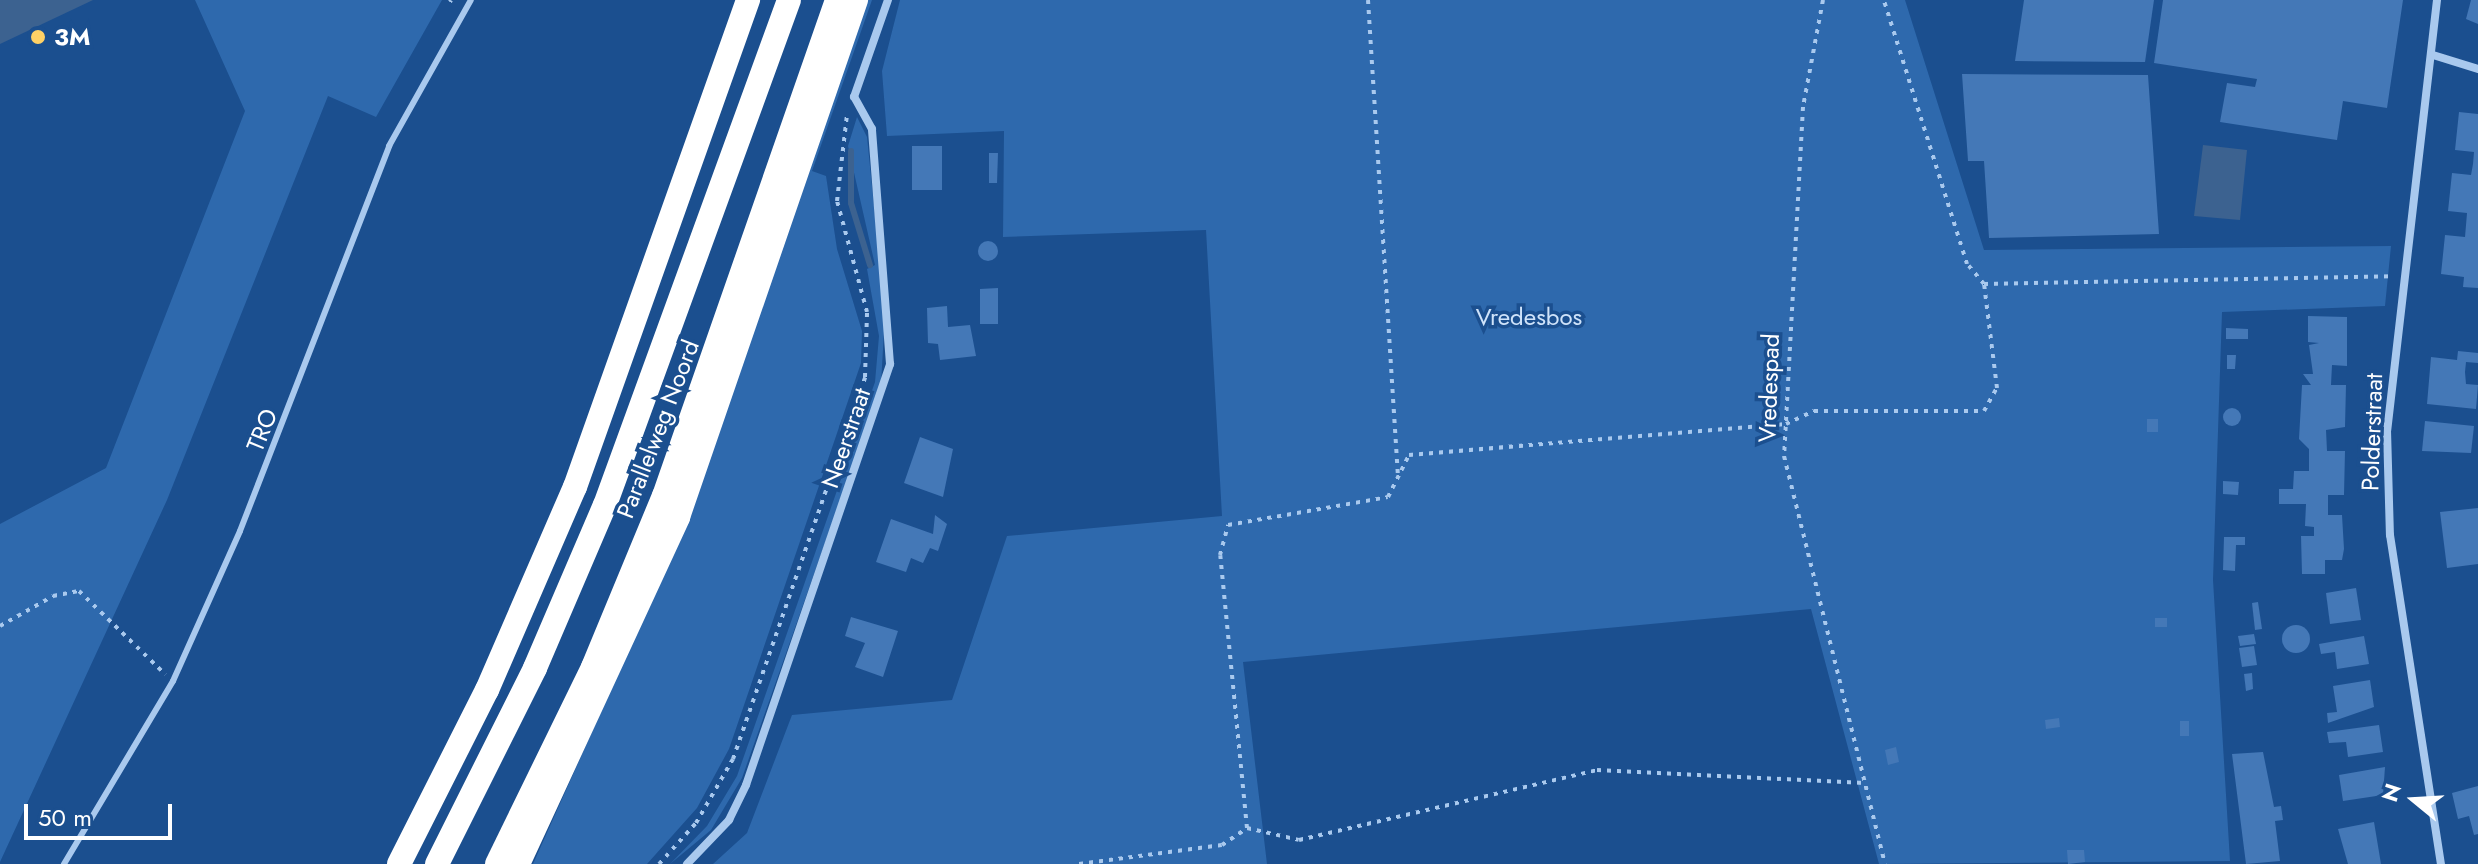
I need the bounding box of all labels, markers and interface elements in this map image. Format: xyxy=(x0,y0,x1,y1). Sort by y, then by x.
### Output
place label: 3M xyxy=(54,23,90,51)
marker: 3M xyxy=(29,28,47,46)
park label: Vredesbos xyxy=(1476,303,1582,331)
street label: Vredespad xyxy=(1753,333,1785,443)
street label: Parallelweg Noord xyxy=(611,336,705,522)
street label: Polderstraat xyxy=(2356,373,2388,491)
street label: Neerstraat xyxy=(815,384,877,492)
street label: TRO xyxy=(240,404,284,456)
north arrow xyxy=(2374,760,2454,840)
text: N xyxy=(2373,779,2409,806)
scale bar xyxy=(28,788,176,838)
text: 50 m xyxy=(38,800,92,835)

